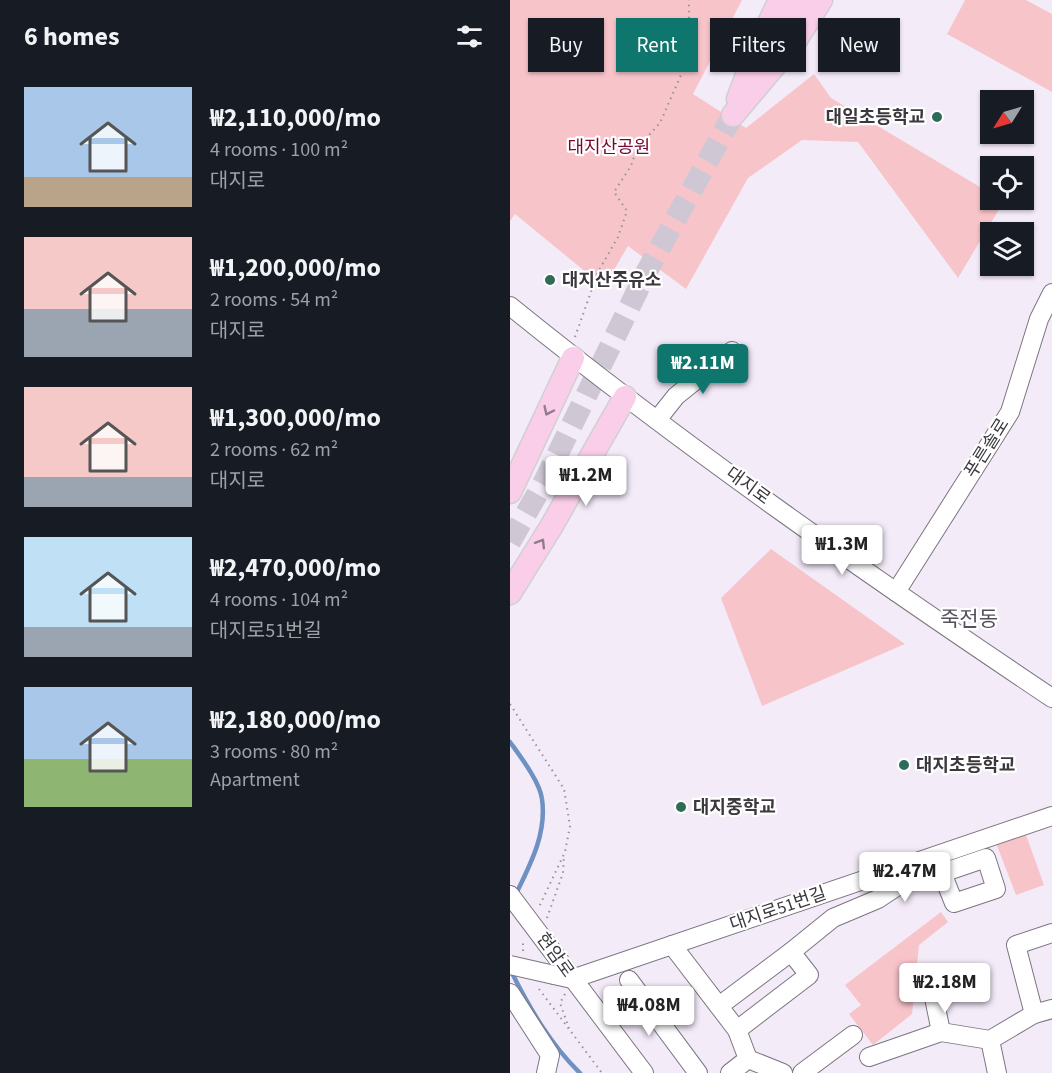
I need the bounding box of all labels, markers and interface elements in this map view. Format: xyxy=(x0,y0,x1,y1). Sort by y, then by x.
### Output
text: 6 homes xyxy=(24,18,119,55)
chip: Buy xyxy=(528,18,604,72)
chip: Rent xyxy=(616,18,698,72)
chip: Filters xyxy=(710,18,806,72)
chip: New xyxy=(818,18,900,72)
icon: filters xyxy=(453,20,486,53)
north arrow xyxy=(980,90,1034,144)
map controls xyxy=(980,90,1034,276)
text: ₩2,110,000/mo xyxy=(210,99,381,136)
place label: 대일초등학교 xyxy=(826,105,925,130)
marker: 대일초등학교 xyxy=(930,110,944,124)
icon: home xyxy=(72,111,144,183)
park label: 대지산공원 xyxy=(568,135,650,160)
text: 4 rooms · 100 m² xyxy=(210,136,348,164)
button: locate xyxy=(980,156,1034,210)
text: 대지로 xyxy=(210,167,265,195)
button: layers xyxy=(980,222,1034,276)
text: ₩1,200,000/mo xyxy=(210,249,381,286)
icon: home xyxy=(72,261,144,333)
place label: 대지산주유소 xyxy=(562,268,661,293)
marker: 대지산주유소 xyxy=(543,273,557,287)
text: 2 rooms · 54 m² xyxy=(210,286,338,314)
text: 대지로 xyxy=(210,317,265,345)
pin: ₩2.11M xyxy=(654,344,752,395)
text: ₩2.11M xyxy=(671,349,735,377)
text: ₩1,300,000/mo xyxy=(210,399,381,436)
one-way arrow xyxy=(544,404,556,415)
icon: home xyxy=(72,411,144,483)
street label: 푸른솔로 xyxy=(959,413,1015,483)
text: 2 rooms · 62 m² xyxy=(210,436,338,464)
pin: ₩1.2M xyxy=(544,456,628,507)
text: ₩1.2M xyxy=(560,461,612,489)
street label: 대지로 xyxy=(721,461,775,511)
text: 대지로 xyxy=(210,467,265,495)
pin: ₩1.3M xyxy=(800,525,884,576)
text: ₩1.3M xyxy=(816,530,868,558)
one-way arrow xyxy=(534,539,546,549)
text: ₩2,470,000/mo xyxy=(210,549,381,586)
icon: home xyxy=(72,561,144,633)
text: 4 rooms · 104 m² xyxy=(210,586,348,614)
district label: 죽전동 xyxy=(940,604,998,634)
text: 대지로51번길 xyxy=(210,617,322,645)
text: ₩2,180,000/mo xyxy=(210,701,381,738)
icon: home xyxy=(72,711,144,783)
text: 3 rooms · 80 m² xyxy=(210,738,338,766)
place label: 대지초등학교 xyxy=(916,753,1015,778)
marker: 대지초등학교 xyxy=(897,758,911,772)
text: Apartment xyxy=(210,766,300,794)
place label: 대지중학교 xyxy=(693,795,776,820)
marker: 대지중학교 xyxy=(674,800,688,814)
pin: ₩2.47M xyxy=(856,852,954,903)
text: ₩2.47M xyxy=(873,857,937,885)
street label: 대지로51번길 xyxy=(726,881,830,937)
street label: 현암로 xyxy=(530,928,580,982)
pin: ₩2.18M xyxy=(896,963,994,1014)
text: ₩2.18M xyxy=(913,968,977,996)
pin: ₩4.08M xyxy=(600,986,698,1037)
text: ₩4.08M xyxy=(617,991,681,1019)

